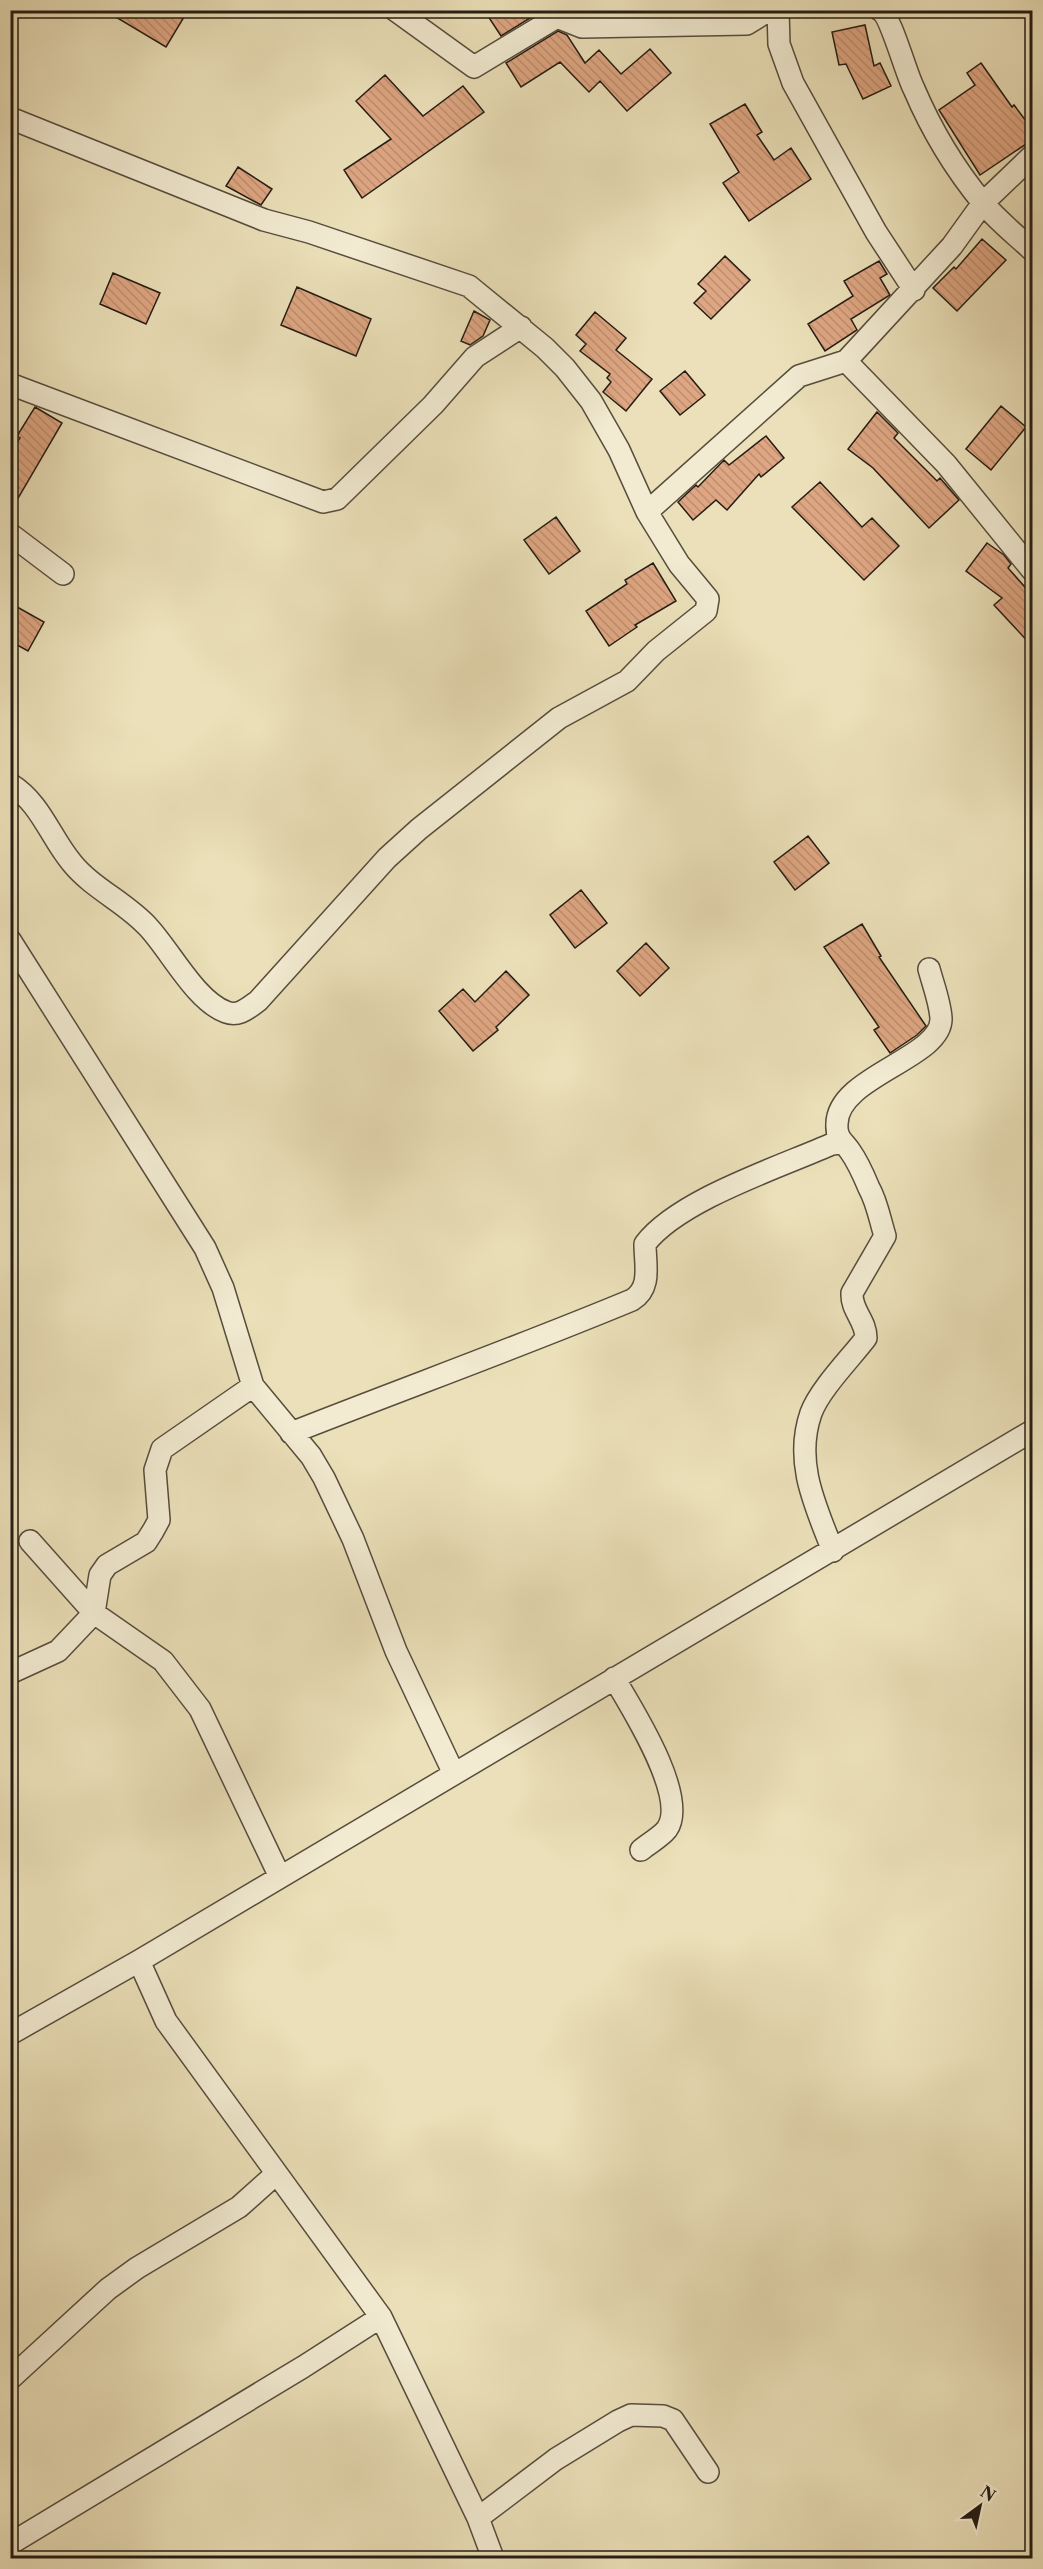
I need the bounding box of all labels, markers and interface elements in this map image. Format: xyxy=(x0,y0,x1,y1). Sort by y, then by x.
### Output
north arrow xyxy=(950,2476,1010,2536)
text: N xyxy=(977,2481,1000,2506)

